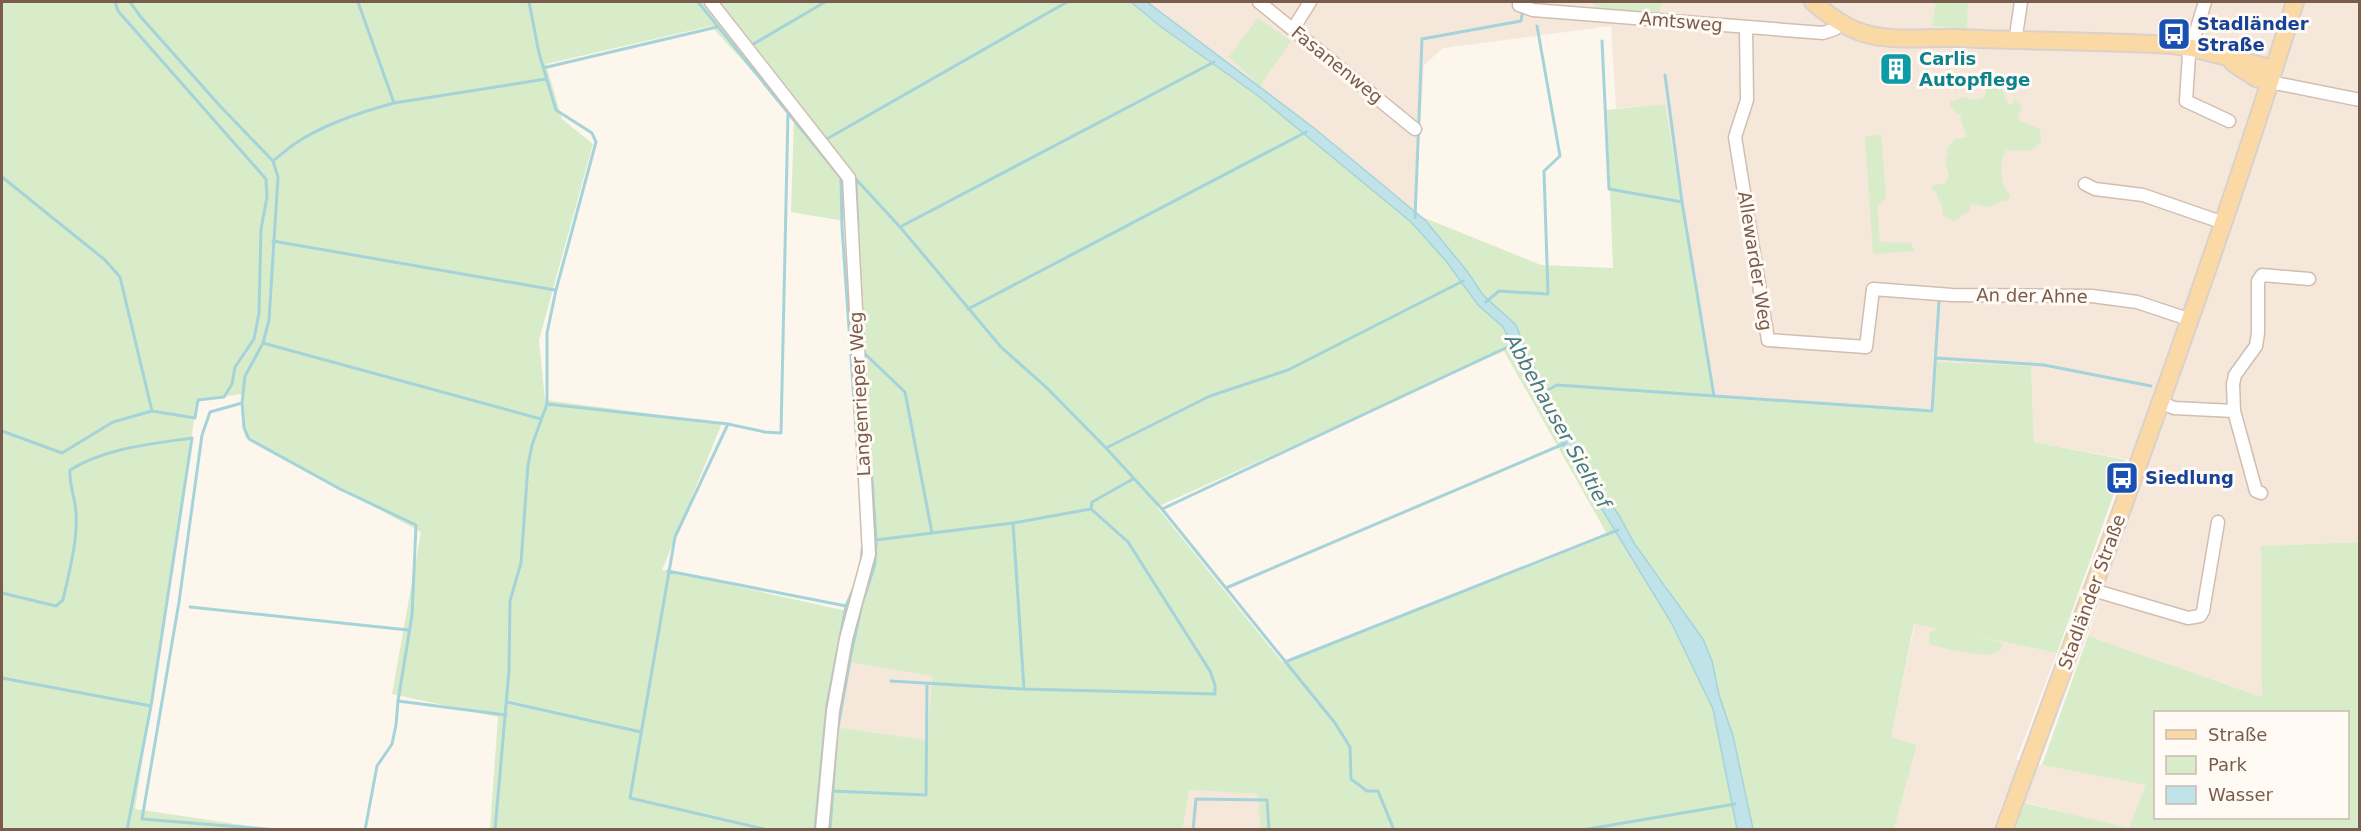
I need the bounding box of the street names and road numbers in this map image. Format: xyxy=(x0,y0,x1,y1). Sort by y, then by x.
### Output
street label: Amtsweg xyxy=(1639,7,1724,36)
street label: Fasanenweg xyxy=(1287,21,1387,108)
street label: Allewarder Weg xyxy=(1734,190,1777,332)
street label: An der Ahne xyxy=(1976,284,2088,307)
street label: Langenrieper Weg xyxy=(845,311,874,477)
street label: Stadländer Straße xyxy=(2054,511,2129,672)

